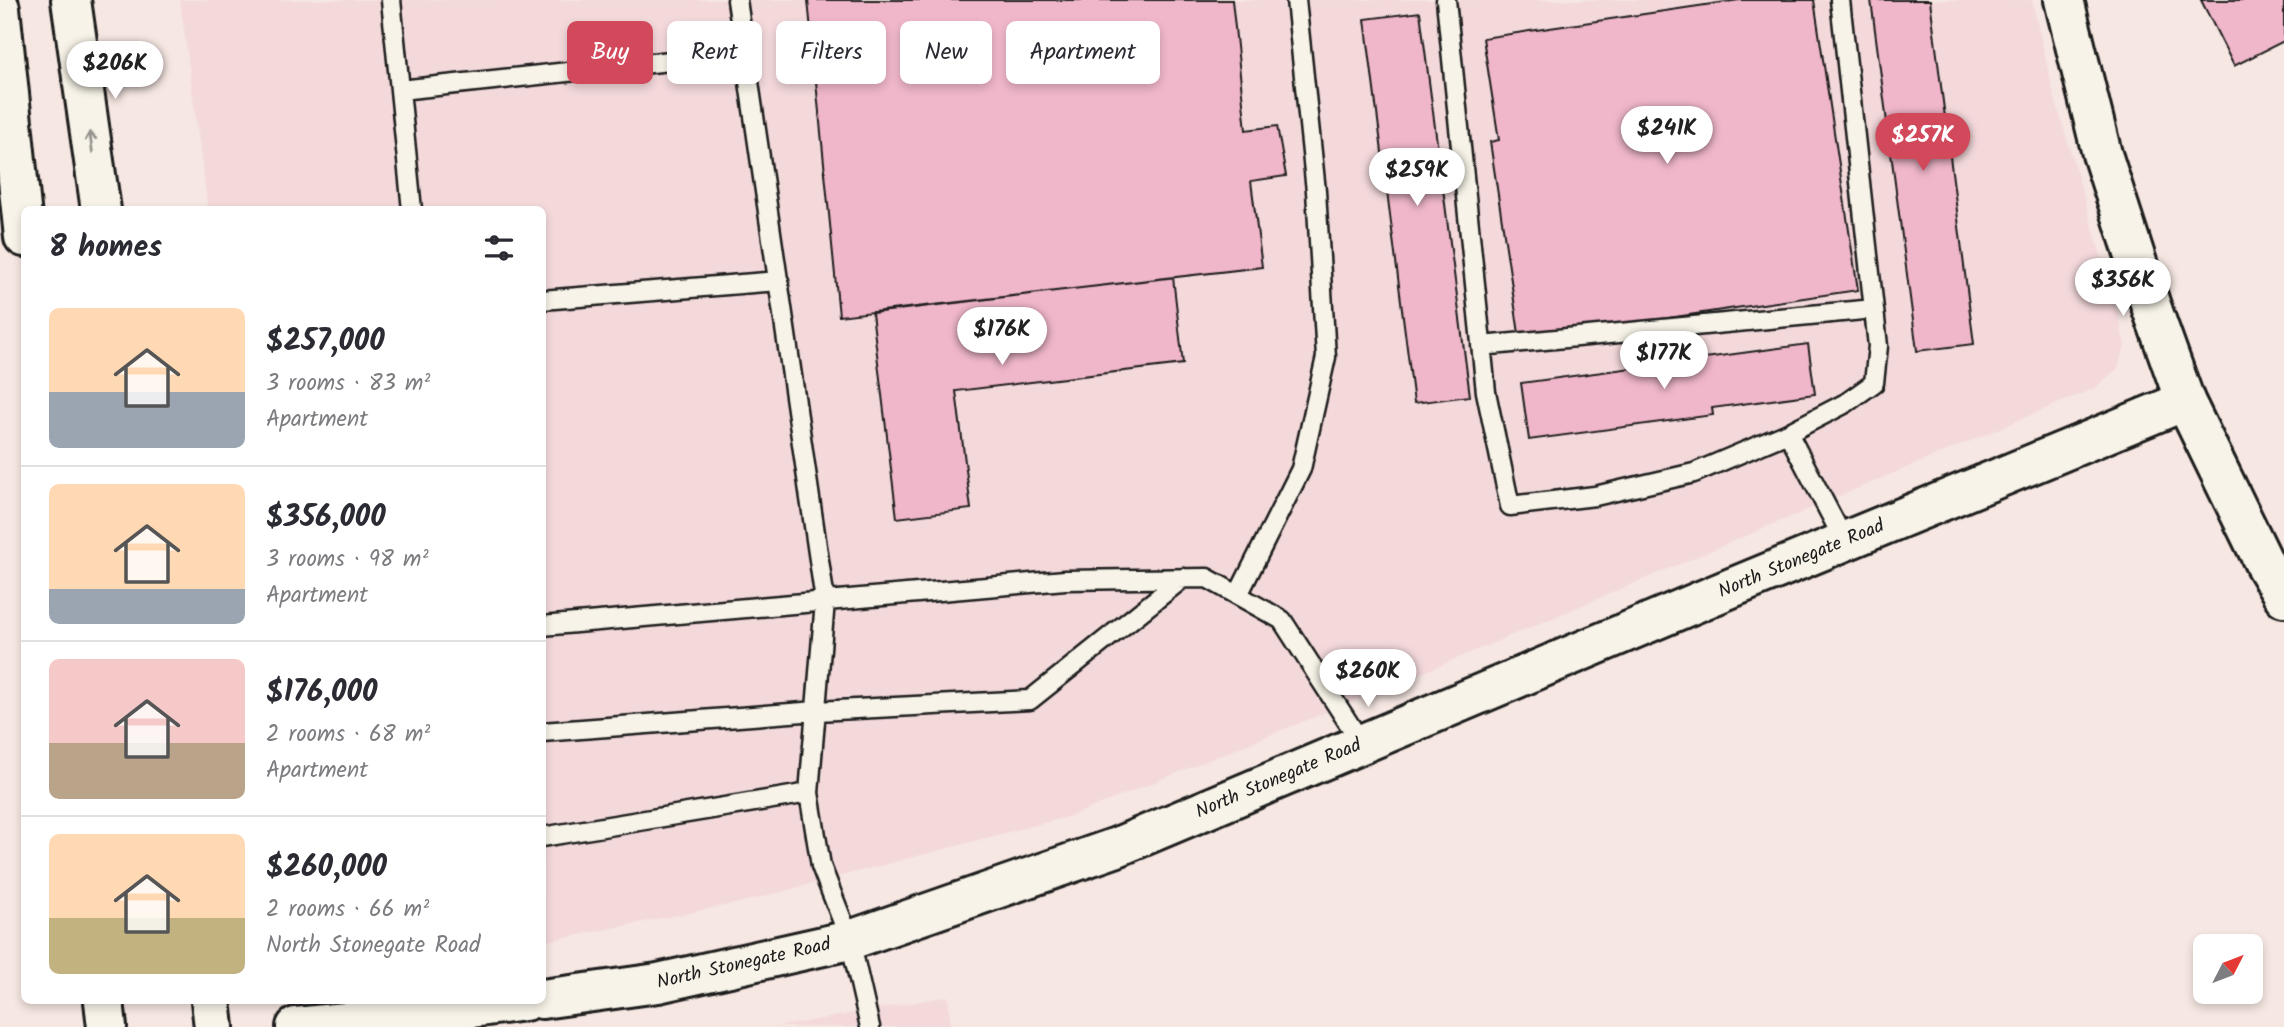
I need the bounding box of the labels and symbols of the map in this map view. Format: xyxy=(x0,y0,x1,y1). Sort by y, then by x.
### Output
pin: $206K xyxy=(66,42,164,101)
pin: $241K xyxy=(1618,106,1716,166)
pin: $257K xyxy=(1874,114,1972,173)
one-way arrow xyxy=(85,132,98,154)
pin: $259K xyxy=(1368,148,1466,208)
pin: $356K xyxy=(2074,258,2172,318)
pin: $176K xyxy=(953,308,1051,367)
pin: $177K xyxy=(1615,332,1713,391)
street label: North Stonegate Road xyxy=(1714,511,1890,607)
pin: $260K xyxy=(1319,650,1417,709)
street label: North Stonegate Road xyxy=(1191,730,1367,827)
street label: North Stonegate Road xyxy=(654,930,834,998)
north arrow xyxy=(2193,934,2263,1004)

